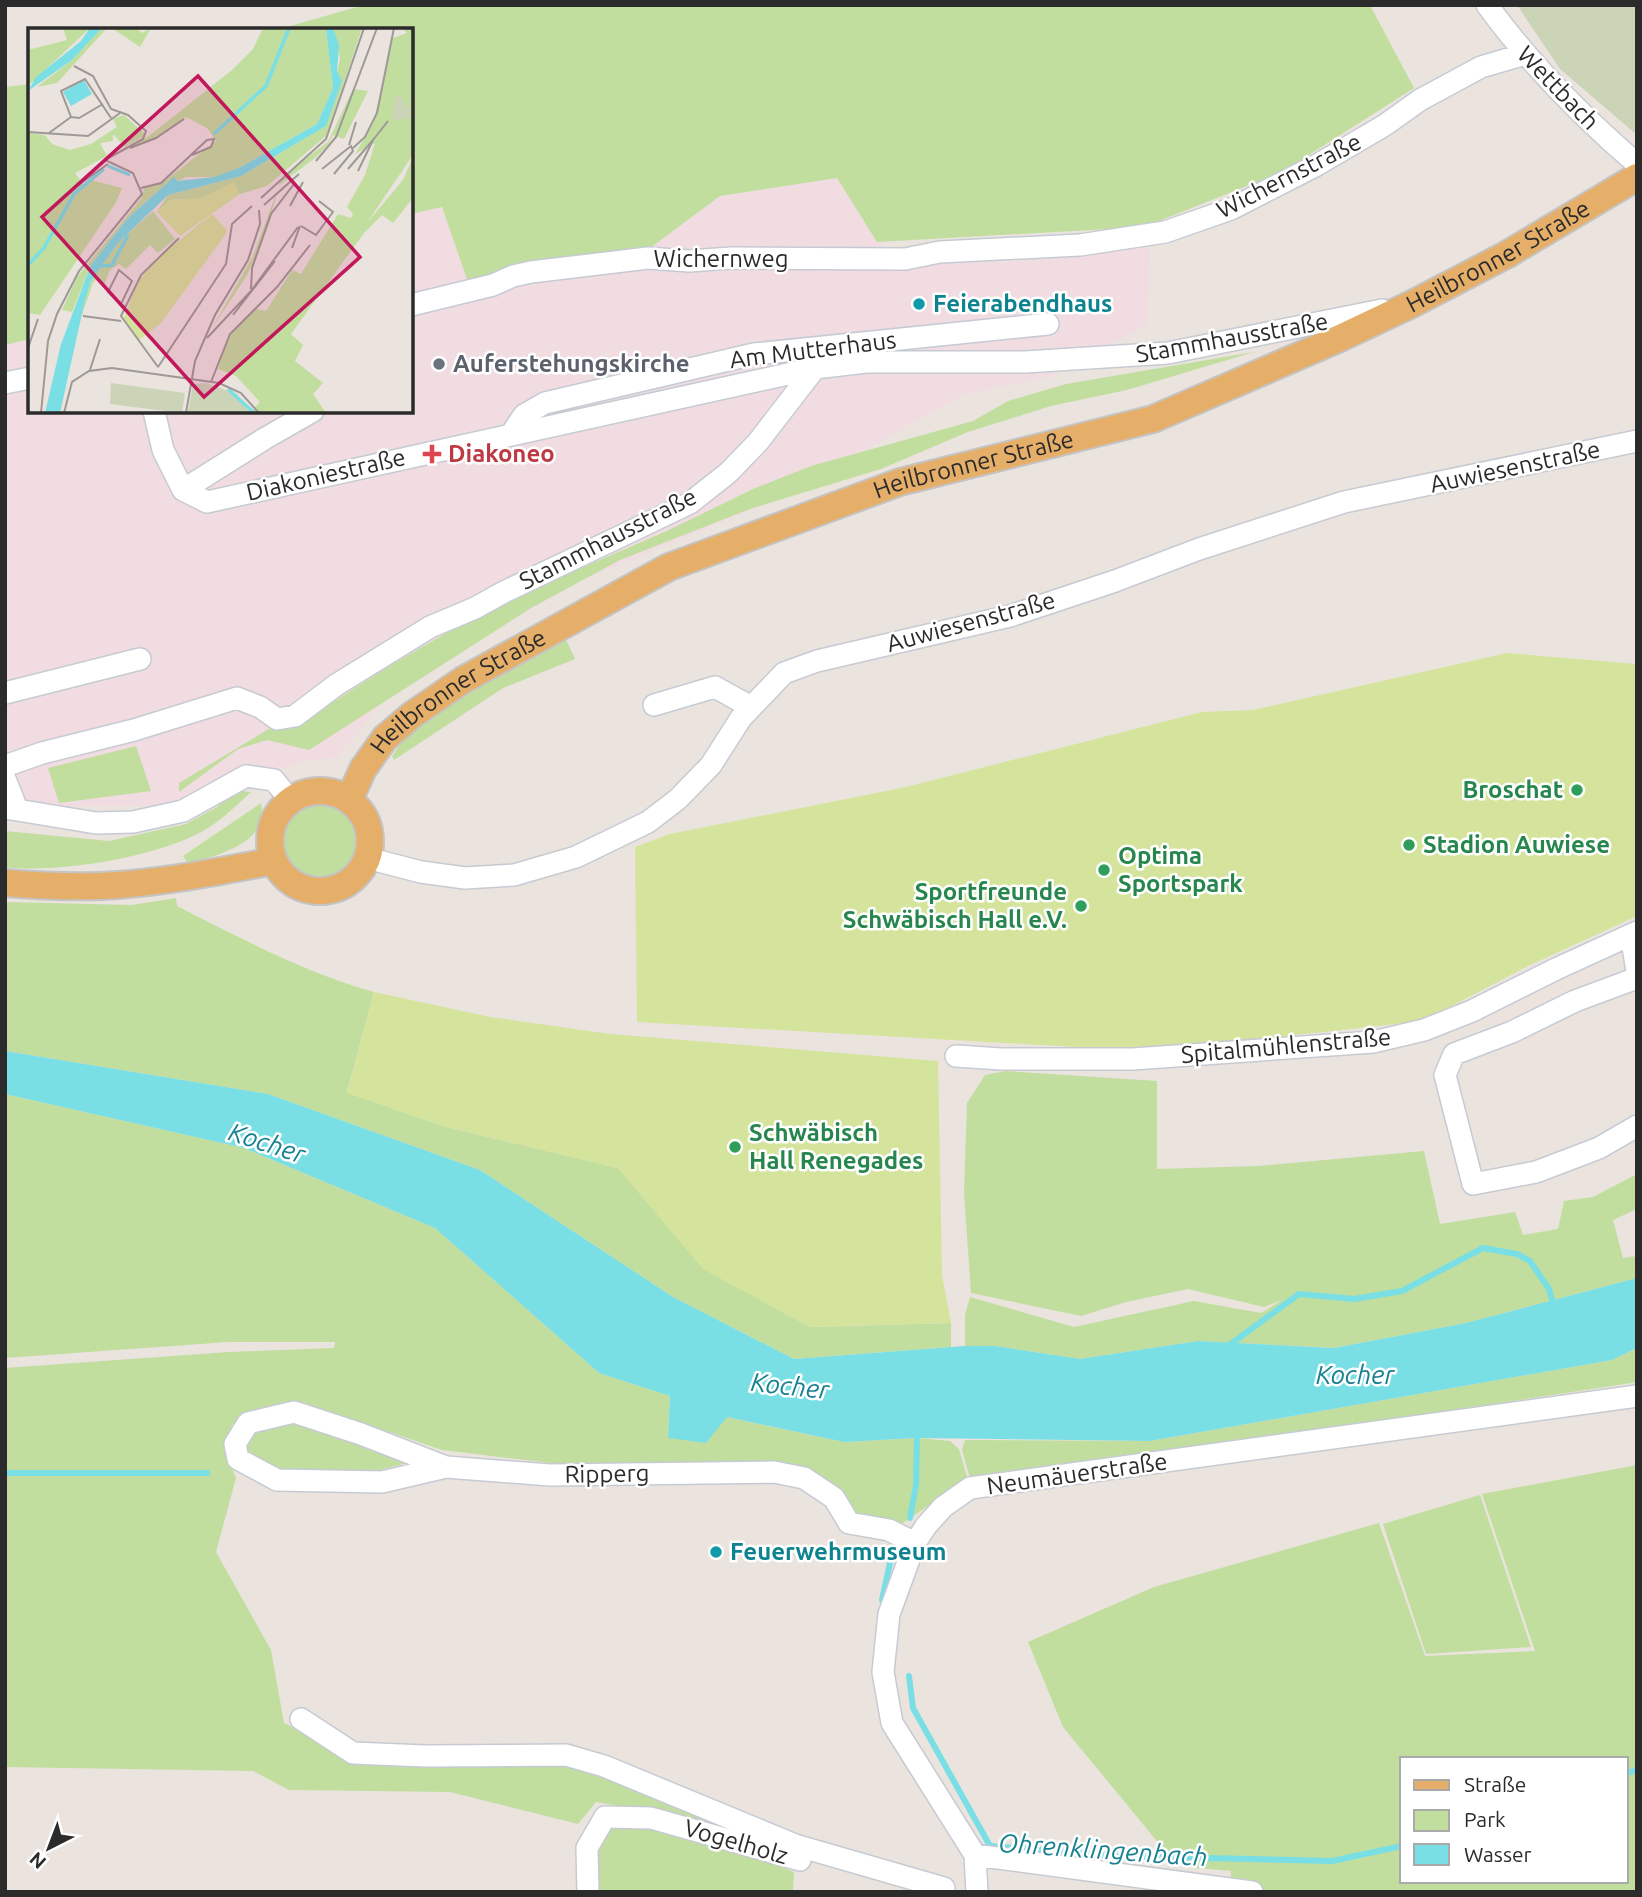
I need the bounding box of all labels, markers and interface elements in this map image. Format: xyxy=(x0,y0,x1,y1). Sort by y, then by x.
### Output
inset map xyxy=(28,28,413,413)
street label: Wettbach xyxy=(1512,40,1605,135)
street label: Wichernstraße xyxy=(1212,128,1365,224)
street label: Heilbronner Straße xyxy=(1402,194,1595,318)
street label: Wichernweg xyxy=(653,245,789,272)
place label: Feierabendhaus xyxy=(933,290,1112,317)
marker: Feierabendhaus xyxy=(911,296,927,312)
street label: Stammhausstraße xyxy=(1134,307,1330,368)
street label: Am Mutterhaus xyxy=(728,326,898,373)
place label: Auferstehungskirche xyxy=(453,350,690,377)
marker: Auferstehungskirche xyxy=(431,356,447,372)
street label: Heilbronner Straße xyxy=(870,425,1076,504)
street label: Auwiesenstraße xyxy=(1427,435,1602,498)
place label: Diakoneo xyxy=(448,440,555,467)
street label: Diakoniestraße xyxy=(244,443,408,506)
marker: Diakoneo xyxy=(422,444,442,464)
street label: Stammhausstraße xyxy=(515,482,701,595)
street label: Auwiesenstraße xyxy=(884,586,1058,657)
street label: Heilbronner Straße xyxy=(364,623,550,758)
place label: Broschat xyxy=(1462,776,1563,803)
marker: Broschat xyxy=(1569,782,1585,798)
place label: Stadion Auwiese xyxy=(1423,831,1610,858)
marker: Stadion Auwiese xyxy=(1401,837,1417,853)
place label: Optima Sportspark xyxy=(1118,842,1243,897)
marker: Optima Sportspark xyxy=(1096,862,1112,878)
place label: Sportfreunde Schwäbisch Hall e.V. xyxy=(843,878,1067,933)
marker: Sportfreunde Schwäbisch Hall e.V. xyxy=(1073,898,1089,914)
street label: Spitalmühlenstraße xyxy=(1180,1023,1392,1068)
water label: Kocher xyxy=(225,1117,310,1169)
place label: Schwäbisch Hall Renegades xyxy=(749,1119,923,1174)
marker: Schwäbisch Hall Renegades xyxy=(727,1139,743,1155)
water label: Kocher xyxy=(1316,1360,1395,1389)
water label: Kocher xyxy=(749,1367,832,1404)
street label: Neumäuerstraße xyxy=(985,1447,1169,1500)
street label: Ripperg xyxy=(564,1459,650,1488)
place label: Feuerwehrmuseum xyxy=(730,1538,946,1565)
marker: Feuerwehrmuseum xyxy=(708,1544,724,1560)
legend xyxy=(1400,1757,1628,1883)
text: Straße xyxy=(1464,1772,1526,1796)
text: Park xyxy=(1464,1807,1506,1831)
north arrow xyxy=(14,1813,84,1883)
street label: Vogelholz xyxy=(681,1814,791,1869)
water label: Ohrenklingenbach xyxy=(997,1828,1209,1871)
text: Wasser xyxy=(1464,1842,1532,1866)
text: N xyxy=(25,1848,50,1874)

